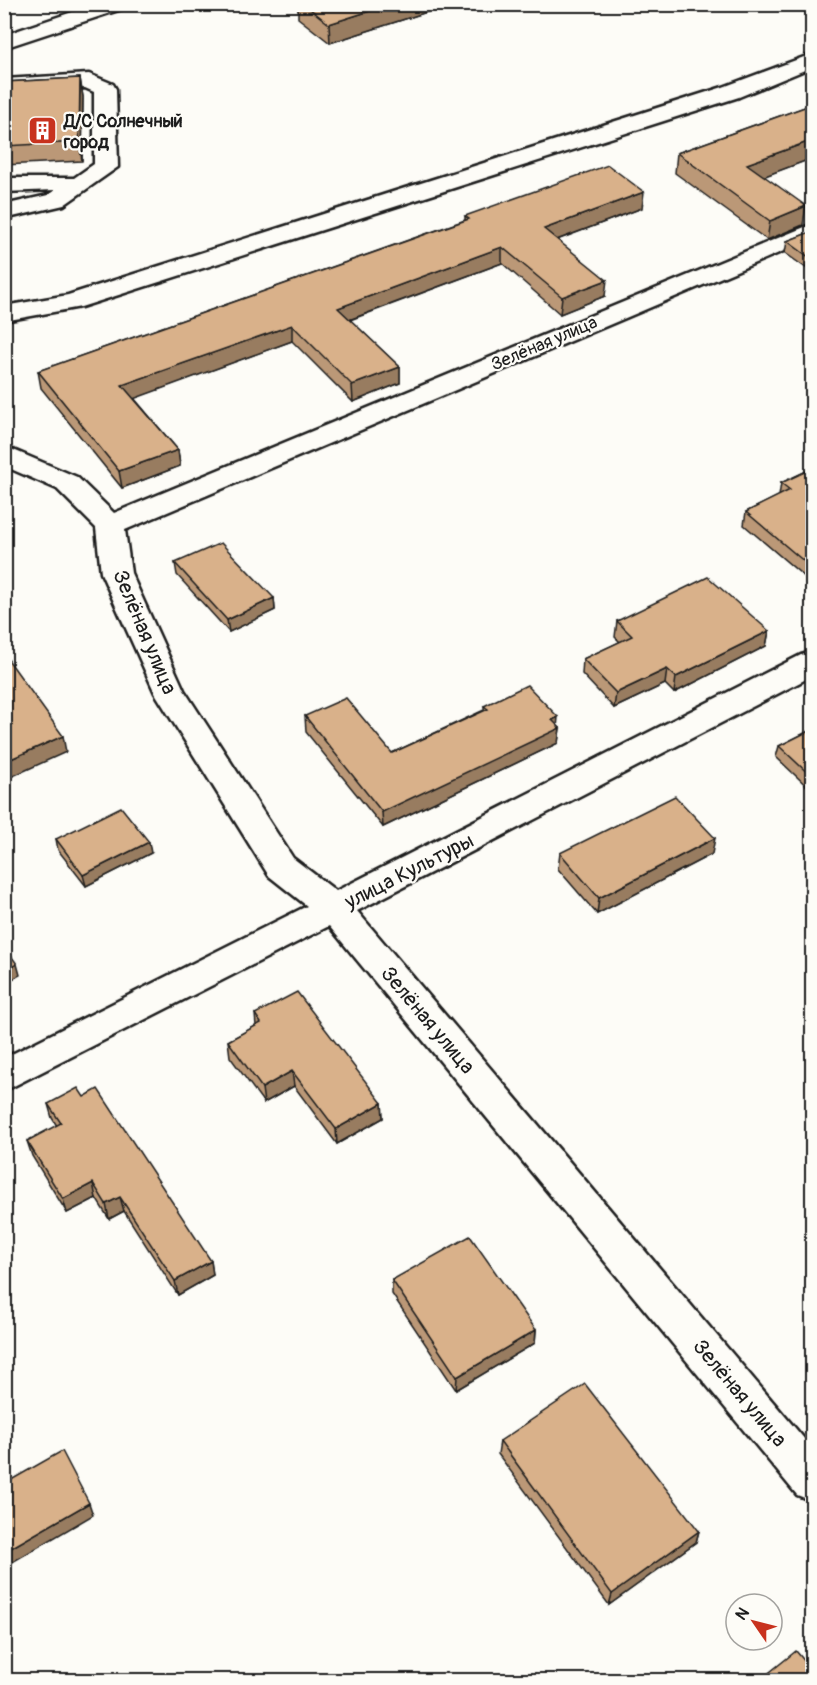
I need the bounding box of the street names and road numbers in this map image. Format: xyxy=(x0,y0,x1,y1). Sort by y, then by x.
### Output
street label: Зелёная улица xyxy=(488,311,601,376)
street label: Зелёная улица xyxy=(106,566,183,698)
street label: улица Культуры xyxy=(339,827,478,916)
street label: Зелёная улица xyxy=(375,961,480,1080)
street label: Зелёная улица xyxy=(687,1334,792,1453)

